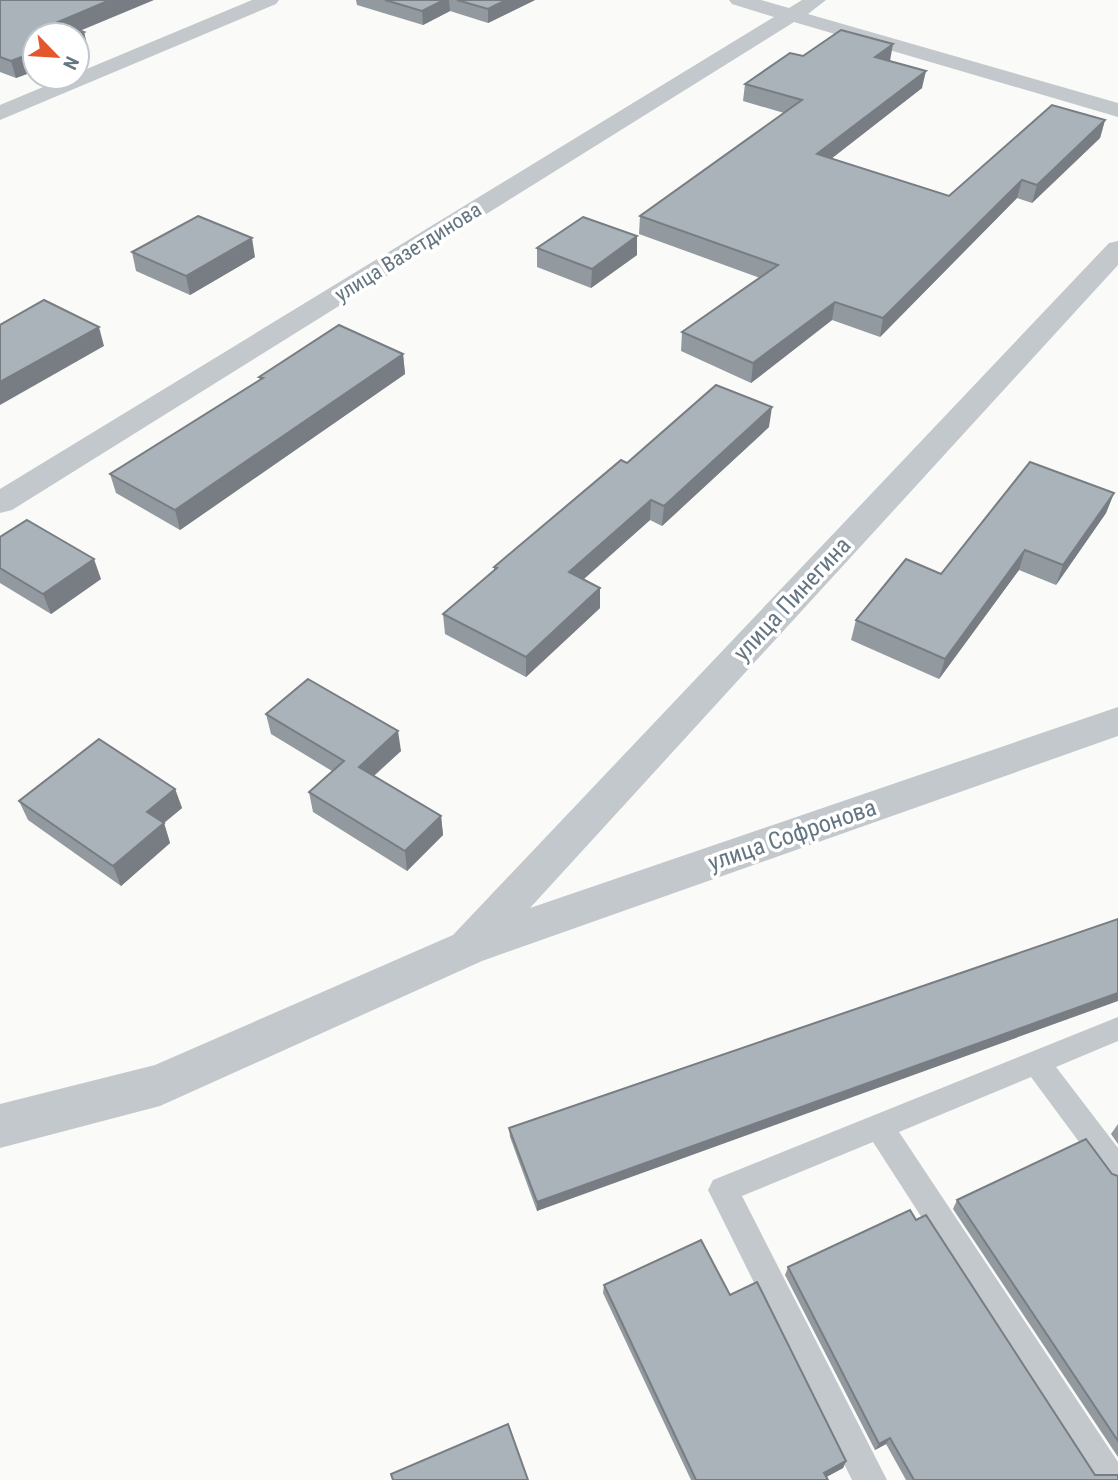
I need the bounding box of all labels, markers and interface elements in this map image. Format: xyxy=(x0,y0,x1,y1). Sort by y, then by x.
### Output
north arrow xyxy=(21,21,91,91)
text: N xyxy=(58,53,84,73)
street label: улица Вазетдинова xyxy=(330,197,486,307)
street label: улица Пинегина xyxy=(728,531,856,667)
street label: улица Софронова xyxy=(704,793,880,877)

